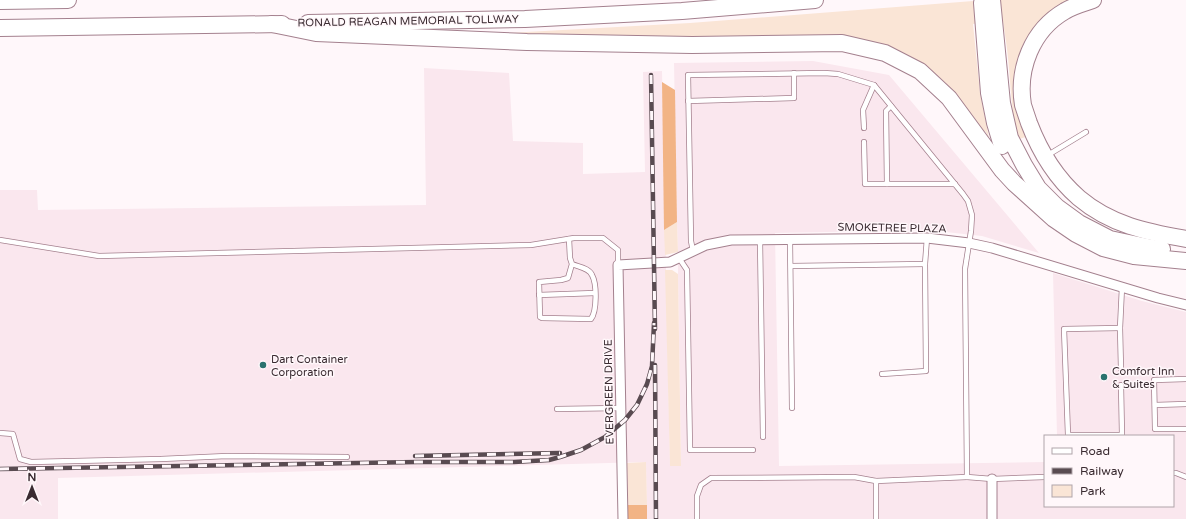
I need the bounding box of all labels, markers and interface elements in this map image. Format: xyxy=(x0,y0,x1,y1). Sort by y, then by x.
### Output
street label: RONALD REAGAN MEMORIAL TOLLWAY xyxy=(297,13,519,29)
street label: SMOKETREE PLAZA xyxy=(837,221,947,235)
street label: EVERGREEN DRIVE xyxy=(602,339,616,445)
place label: Dart Container Corporation xyxy=(271,353,348,379)
marker: Dart Container Corporation xyxy=(258,360,268,370)
place label: Comfort Inn & Suites xyxy=(1112,365,1174,391)
marker: Comfort Inn & Suites xyxy=(1099,372,1109,382)
legend xyxy=(1044,435,1174,507)
text: Road xyxy=(1080,444,1110,458)
text: Railway xyxy=(1080,464,1124,478)
north arrow xyxy=(12,467,52,507)
text: N xyxy=(28,471,36,484)
text: Park xyxy=(1080,484,1106,498)

